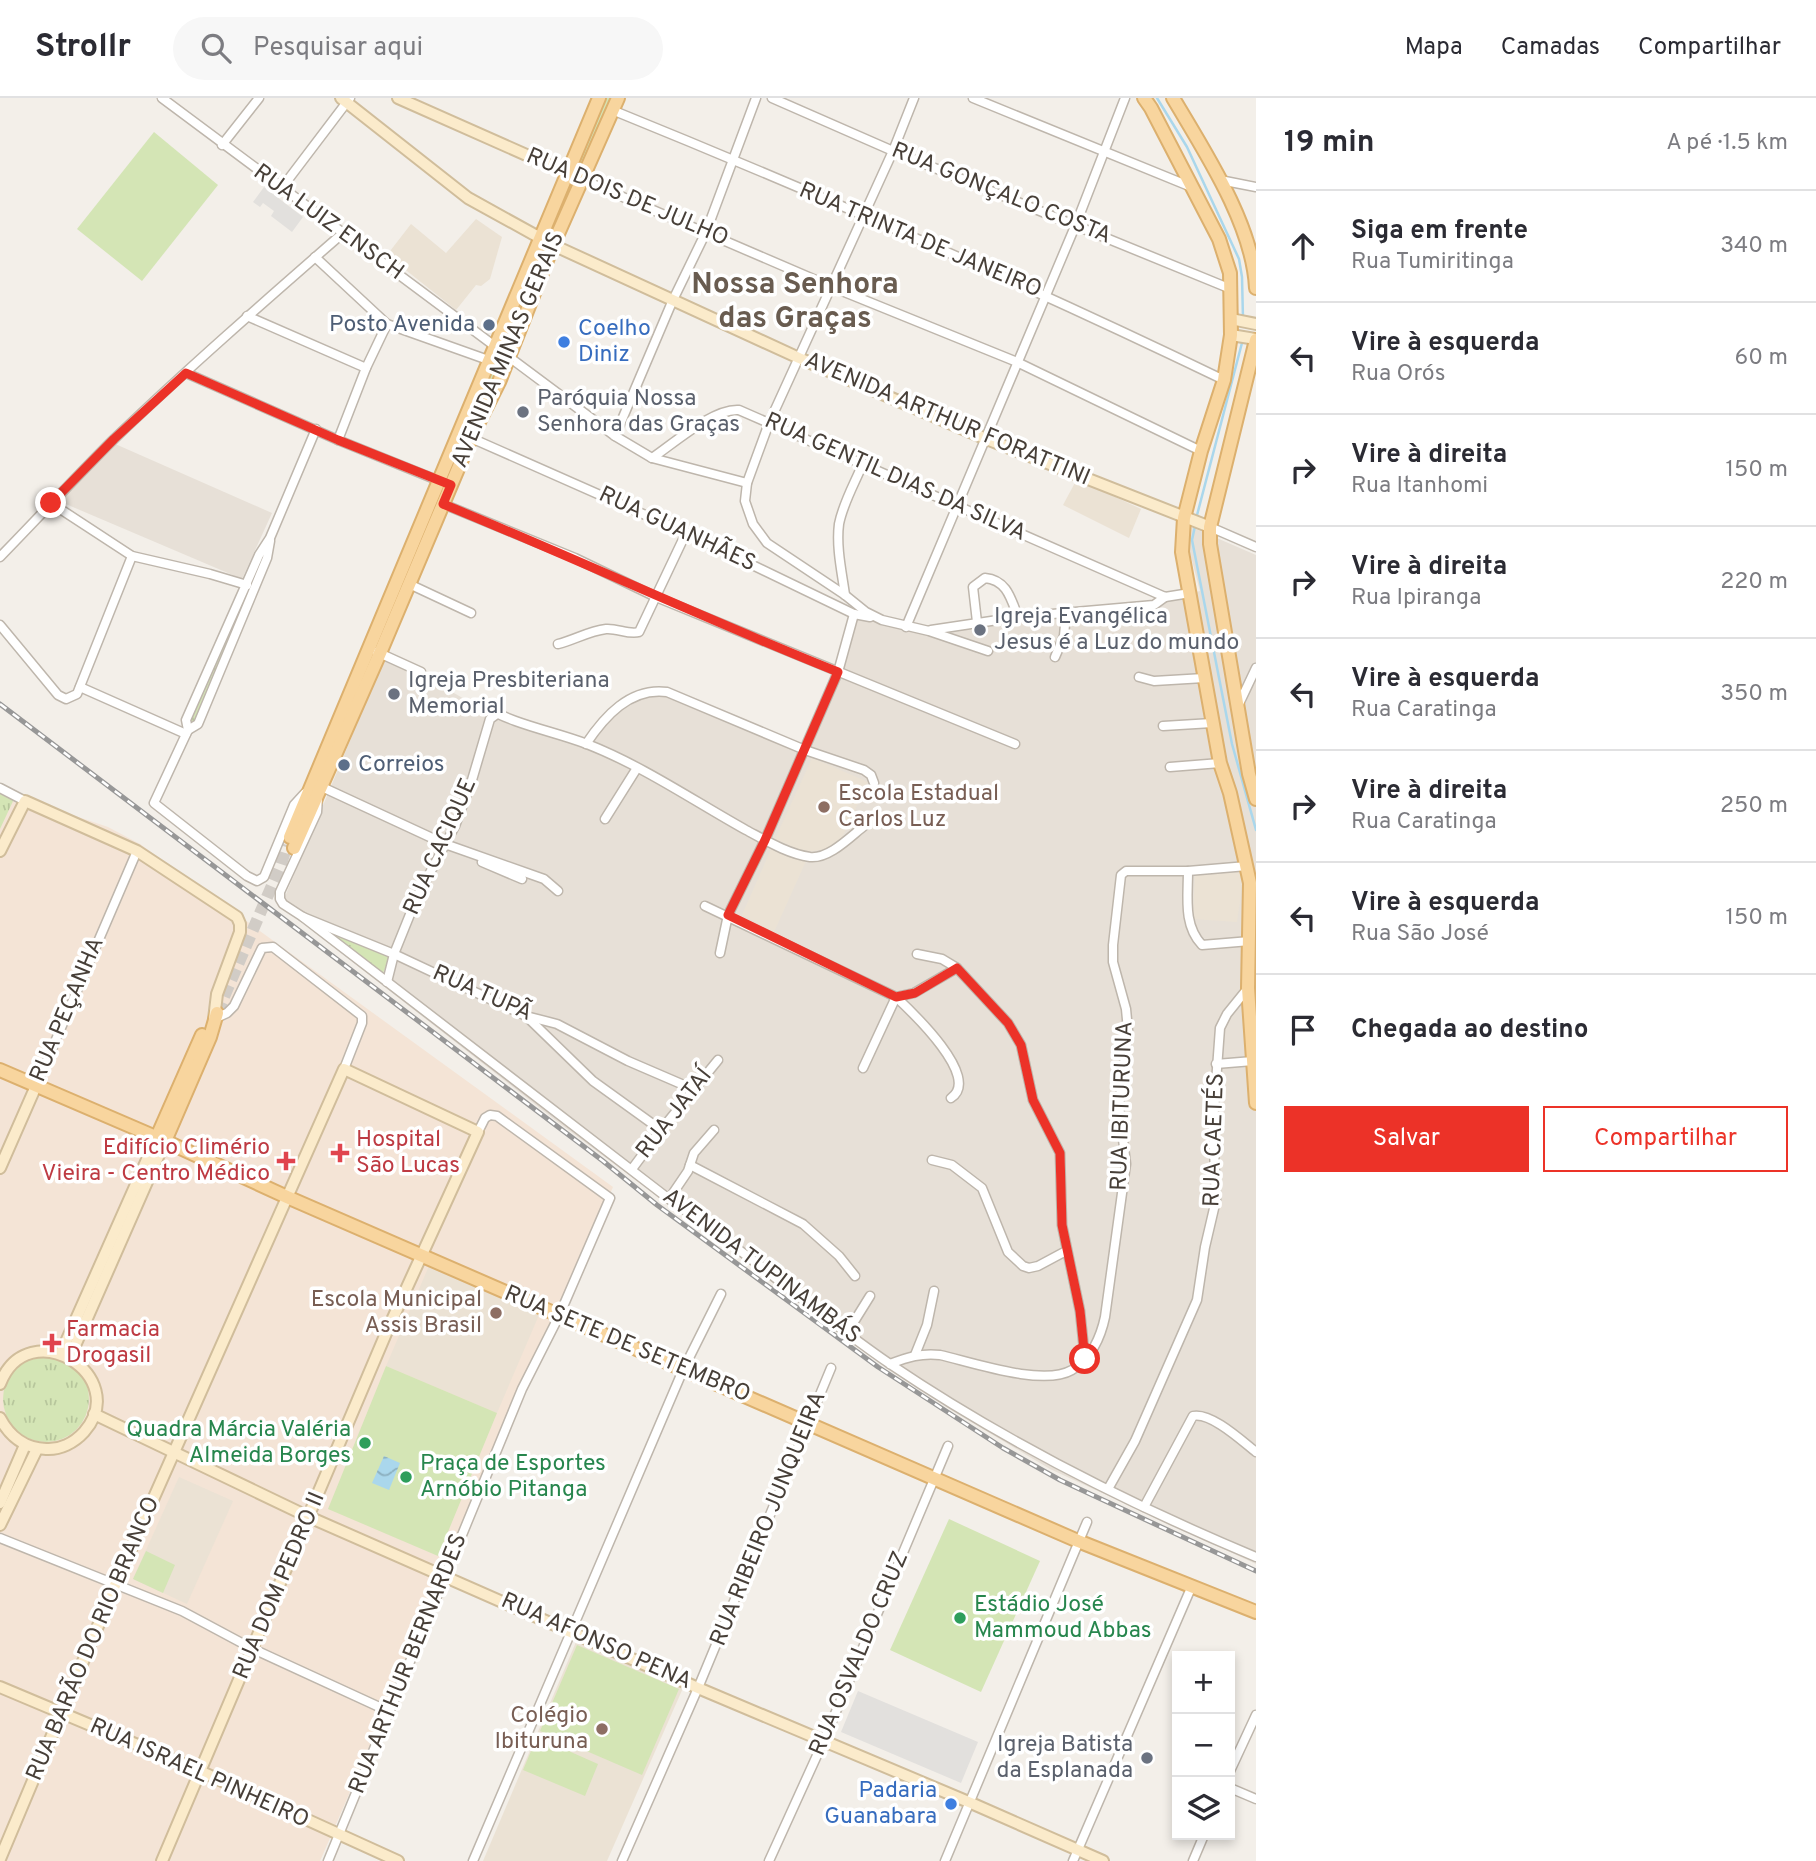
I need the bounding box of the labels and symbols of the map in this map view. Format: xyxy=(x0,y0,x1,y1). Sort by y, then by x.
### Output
street label: RUA GONÇALO COSTA xyxy=(887,137,1115,251)
street label: RUA DOIS DE JULHO xyxy=(521,142,733,254)
street label: RUA LUIZ ENSCH xyxy=(247,159,409,287)
street label: RUA TRINTA DE JANEIRO xyxy=(794,177,1046,305)
street label: AVENIDA MINAS GERAIS xyxy=(446,228,572,472)
district label: Nossa Senhora das Graças xyxy=(691,267,899,338)
place label: Posto Avenida xyxy=(329,311,475,340)
place label: Coelho Diniz xyxy=(578,315,651,370)
marker: Posto Avenida xyxy=(481,317,497,333)
marker: Coelho Diniz xyxy=(556,334,572,350)
street label: AVENIDA ARTHUR FORATTINI xyxy=(800,347,1094,493)
place label: Paróquia Nossa Senhora das Graças xyxy=(537,385,740,440)
marker: Paróquia Nossa Senhora das Graças xyxy=(515,404,531,420)
street label: RUA GENTIL DIAS DA SILVA xyxy=(760,407,1030,549)
street label: RUA GUANHÃES xyxy=(594,480,761,579)
route end xyxy=(35,487,66,518)
place label: Igreja Evangélica Jesus é a Luz do mundo xyxy=(994,603,1239,658)
marker: Igreja Evangélica Jesus é a Luz do mundo xyxy=(972,622,988,638)
place label: Igreja Presbiteriana Memorial xyxy=(408,667,610,722)
marker: Igreja Presbiteriana Memorial xyxy=(386,686,402,702)
place label: Correios xyxy=(358,751,445,780)
marker: Correios xyxy=(336,757,352,773)
street label: RUA CACIQUE xyxy=(398,774,484,920)
place label: Escola Estadual Carlos Luz xyxy=(838,780,999,835)
marker: Escola Estadual Carlos Luz xyxy=(816,799,832,815)
street label: RUA PEÇANHA xyxy=(24,933,112,1087)
street label: RUA TUPÃ xyxy=(428,958,537,1029)
street label: RUA IBITURUNA xyxy=(1106,1021,1140,1191)
street label: RUA JATAÍ xyxy=(630,1060,721,1165)
street label: RUA CAETÉS xyxy=(1197,1072,1232,1208)
place label: Hospital São Lucas xyxy=(356,1126,460,1181)
place label: Edifício Climério Vieira - Centro Médico xyxy=(42,1134,270,1189)
marker: Hospital São Lucas xyxy=(330,1143,350,1163)
marker: Edifício Climério Vieira - Centro Médico xyxy=(276,1151,296,1171)
street label: AVENIDA TUPINAMBÁS xyxy=(656,1182,867,1351)
street label: RUA SETE DE SETEMBRO xyxy=(499,1280,755,1410)
place label: Escola Municipal Assis Brasil xyxy=(311,1286,482,1341)
marker: Escola Municipal Assis Brasil xyxy=(488,1305,504,1321)
place label: Farmacia Drogasil xyxy=(66,1316,160,1371)
marker: Farmacia Drogasil xyxy=(44,1335,60,1351)
route start xyxy=(1069,1343,1100,1374)
street label: RUA RIBEIRO JUNQUEIRA xyxy=(705,1387,833,1651)
place label: Quadra Márcia Valéria Almeida Borges xyxy=(126,1416,351,1471)
marker: Quadra Márcia Valéria Almeida Borges xyxy=(357,1435,373,1451)
place label: Praça de Esportes Arnóbio Pitanga xyxy=(420,1450,606,1505)
marker: Praça de Esportes Arnóbio Pitanga xyxy=(398,1469,414,1485)
street label: RUA DOM PEDRO II xyxy=(227,1488,333,1684)
street label: RUA BARÃO DO RIO BRANCO xyxy=(20,1492,167,1786)
street label: RUA ARTHUR BERNARDES xyxy=(343,1530,475,1798)
street label: RUA OSVALDO CRUZ xyxy=(804,1547,916,1761)
street label: RUA AFONSO PENA xyxy=(496,1587,696,1697)
place label: Estádio José Mammoud Abbas xyxy=(974,1591,1152,1646)
marker: Estádio José Mammoud Abbas xyxy=(952,1610,968,1626)
place label: Colégio Ibituruna xyxy=(495,1702,588,1757)
street label: RUA ISRAEL PINHEIRO xyxy=(85,1713,313,1835)
marker: Colégio Ibituruna xyxy=(594,1721,610,1737)
place label: Igreja Batista da Esplanada xyxy=(996,1731,1133,1786)
marker: Igreja Batista da Esplanada xyxy=(1139,1750,1155,1766)
place label: Padaria Guanabara xyxy=(824,1777,937,1832)
marker: Padaria Guanabara xyxy=(943,1796,959,1812)

